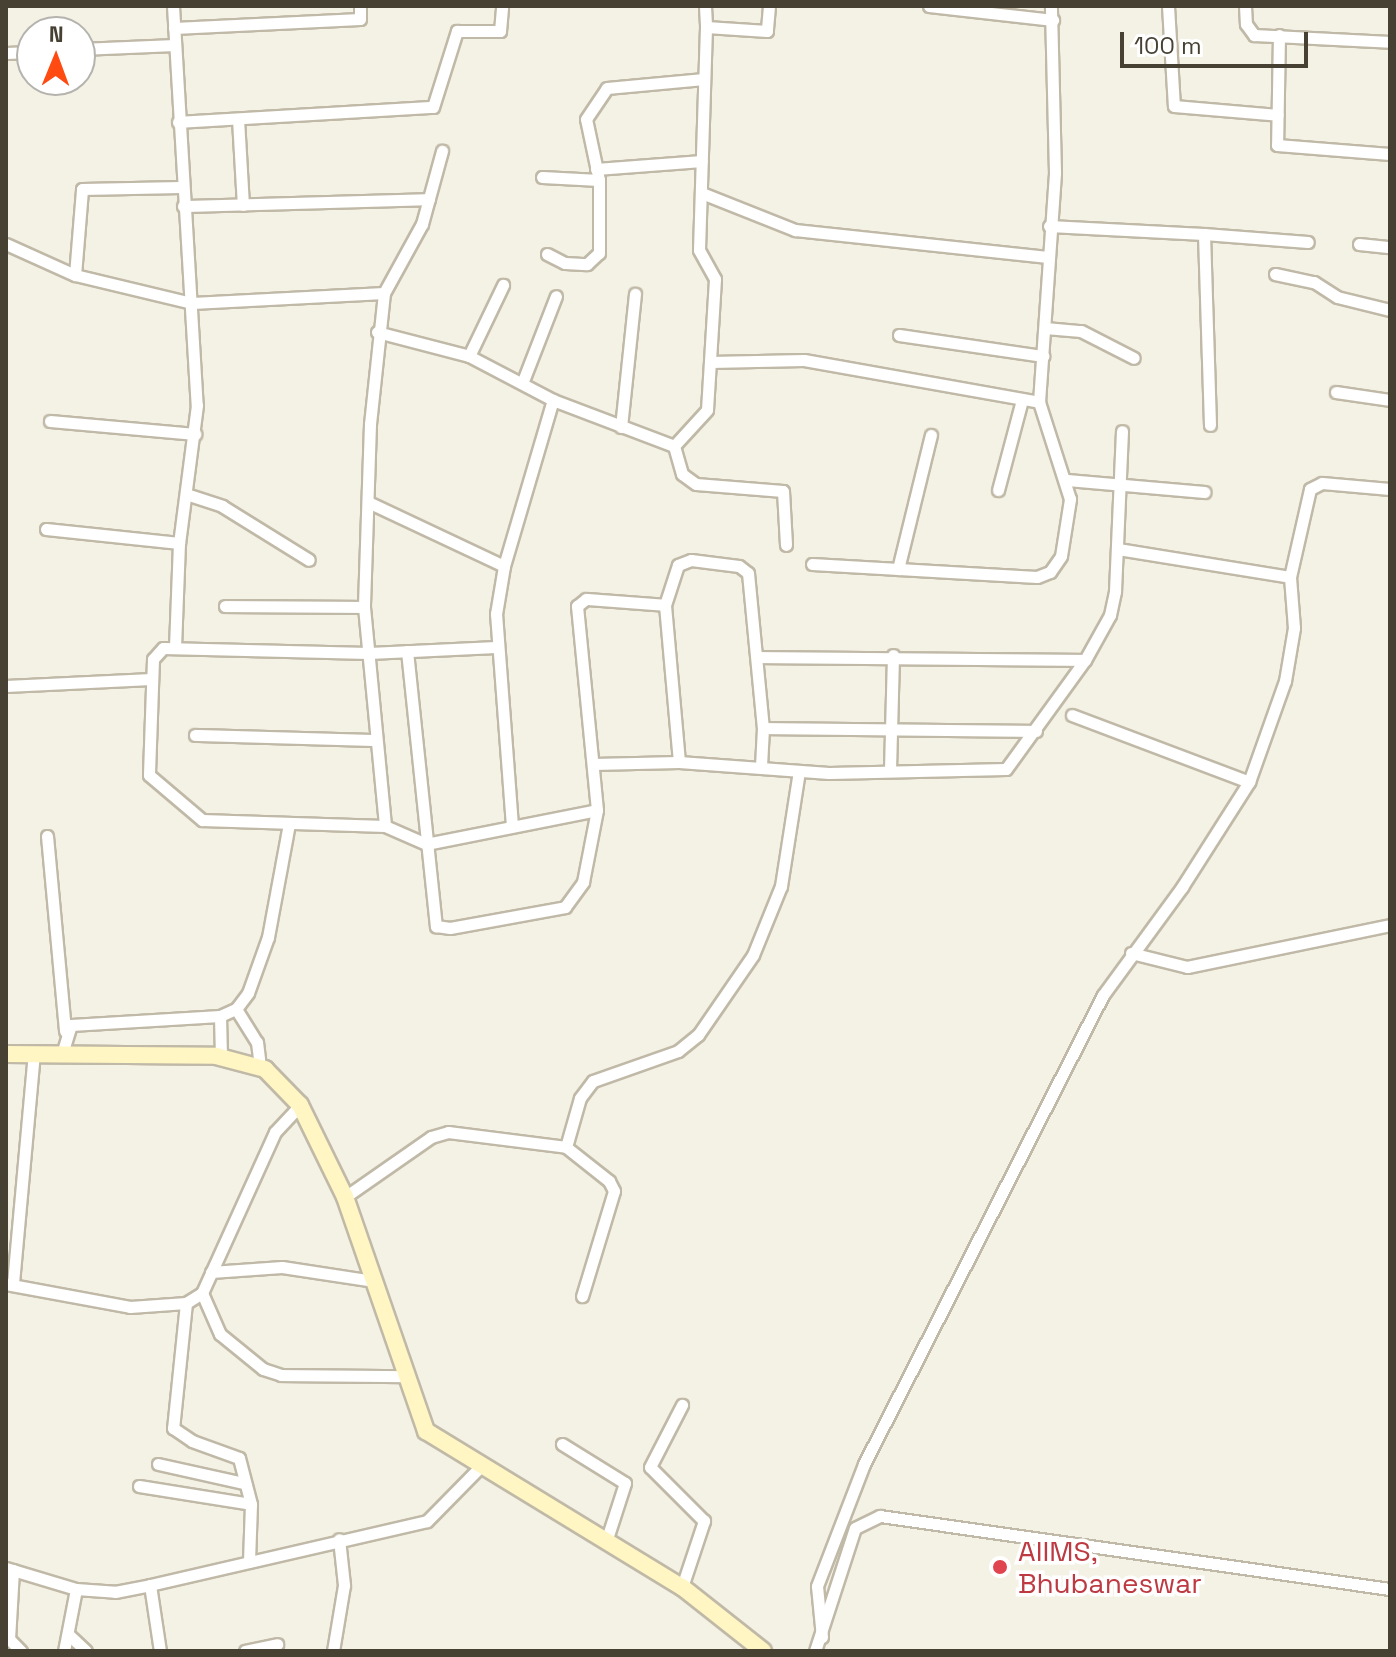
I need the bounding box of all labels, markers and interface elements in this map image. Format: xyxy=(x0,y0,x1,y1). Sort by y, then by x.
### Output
north arrow xyxy=(16,16,96,96)
scale bar xyxy=(1124,16,1312,66)
text: N xyxy=(49,20,64,48)
text: 100 m xyxy=(1134,30,1202,61)
place label: AIIMS, Bhubaneswar xyxy=(1018,1534,1202,1600)
marker: AIIMS, Bhubaneswar xyxy=(989,1556,1011,1578)

